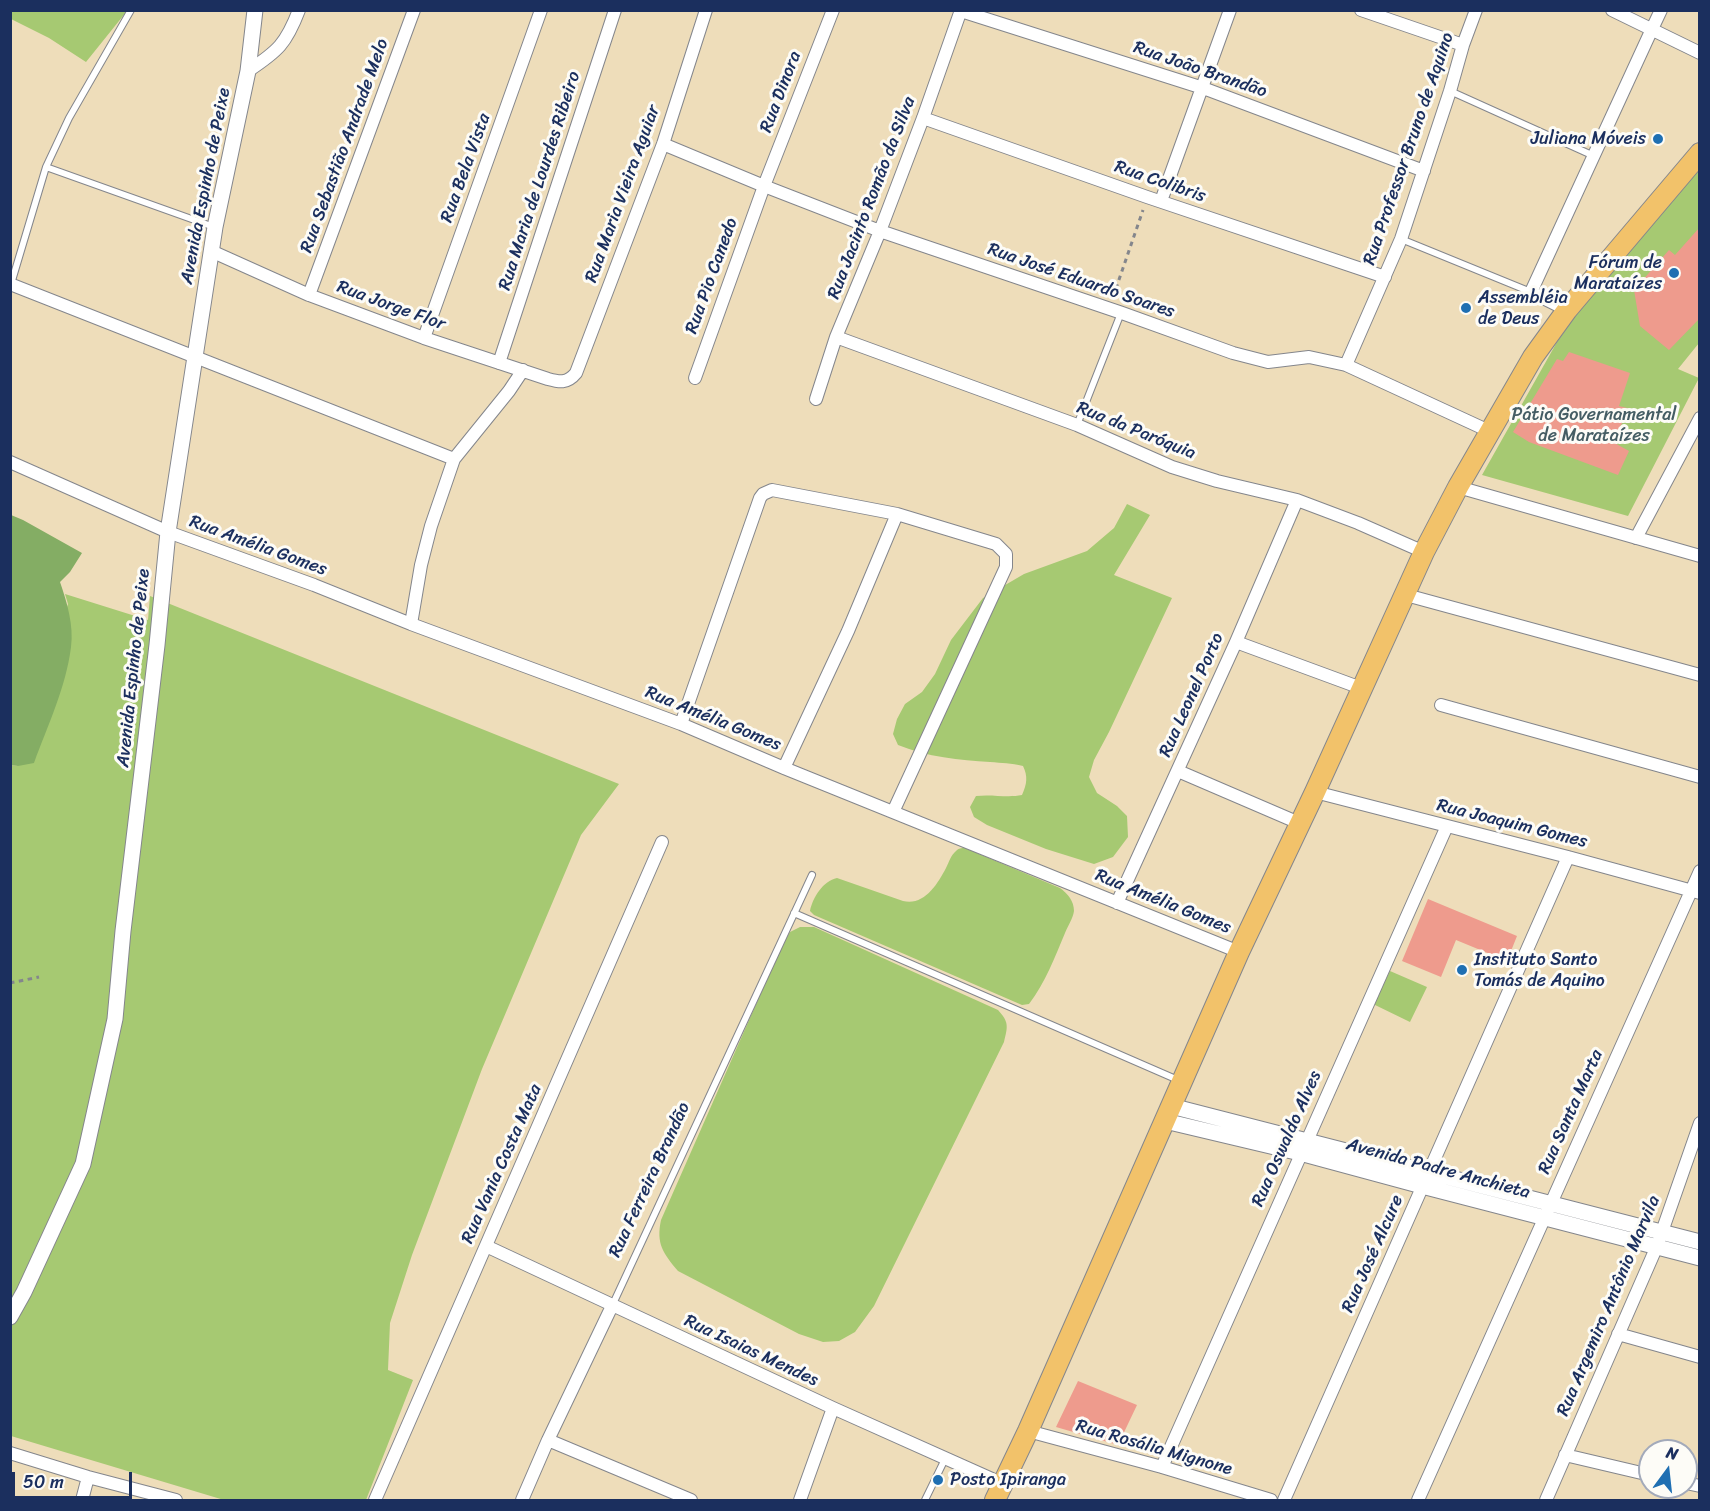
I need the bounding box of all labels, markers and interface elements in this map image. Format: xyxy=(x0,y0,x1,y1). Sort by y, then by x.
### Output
street label: Rua Professor Bruno de Aquino xyxy=(1359,30,1459,268)
street label: Rua Sebastião Andrade Melo xyxy=(296,36,394,256)
street label: Rua João Brandão xyxy=(1130,37,1270,103)
street label: Rua Dinora xyxy=(756,48,806,136)
street label: Rua Maria de Lourdes Ribeiro xyxy=(494,69,586,293)
street label: Avenida Espinho de Peixe xyxy=(176,86,236,286)
street label: Rua Jacinto Romão da Silva xyxy=(823,94,921,302)
street label: Rua Maria Vieira Aguiar xyxy=(581,102,665,286)
street label: Rua Bela Vista xyxy=(436,110,496,226)
place label: Juliana Móveis xyxy=(1531,128,1646,150)
marker: Juliana Móveis xyxy=(1651,132,1665,146)
street label: Rua Colibris xyxy=(1112,156,1208,208)
street label: Rua Pio Canedo xyxy=(681,215,743,337)
street label: Rua José Eduardo Soares xyxy=(985,239,1177,323)
place label: Fórum de Marataízes xyxy=(1574,252,1662,294)
marker: Fórum de Marataízes xyxy=(1667,266,1681,280)
street label: Rua Jorge Flor xyxy=(334,276,448,336)
place label: Assembléia de Deus xyxy=(1478,287,1568,330)
marker: Assembléia de Deus xyxy=(1459,301,1473,315)
street label: Rua da Paróquia xyxy=(1073,397,1199,465)
park label: Pátio Governamental de Marataízes xyxy=(1512,404,1676,446)
street label: Rua Amélia Gomes xyxy=(186,511,330,581)
street label: Avenida Espinho de Peixe xyxy=(113,568,155,768)
street label: Rua Leonel Porto xyxy=(1155,630,1229,760)
street label: Rua Amélia Gomes xyxy=(642,682,784,756)
street label: Rua Joaquim Gomes xyxy=(1434,795,1590,853)
street label: Rua Amélia Gomes xyxy=(1092,865,1234,939)
place label: Instituto Santo Tomás de Aquino xyxy=(1474,949,1605,992)
marker: Instituto Santo Tomás de Aquino xyxy=(1455,963,1469,977)
street label: Rua Santa Marta xyxy=(1534,1046,1608,1178)
street label: Rua Oswaldo Alves xyxy=(1247,1068,1327,1210)
street label: Rua Vania Costa Mata xyxy=(457,1081,547,1247)
street label: Rua Ferreira Brandão xyxy=(605,1099,695,1261)
street label: Avenida Padre Anchieta xyxy=(1344,1134,1532,1204)
street label: Rua José Alcure xyxy=(1337,1192,1409,1316)
street label: Rua Argemiro Antônio Marvila xyxy=(1553,1193,1665,1419)
street label: Rua Isaias Mendes xyxy=(681,1310,821,1392)
street label: Rua Rosália Mignone xyxy=(1073,1415,1235,1481)
text: N xyxy=(1663,1438,1681,1469)
north arrow xyxy=(1638,1439,1698,1499)
scale bar xyxy=(15,1460,135,1498)
text: 50 m xyxy=(23,1466,64,1498)
place label: Posto Ipiranga xyxy=(950,1469,1066,1491)
marker: Posto Ipiranga xyxy=(931,1473,945,1487)

